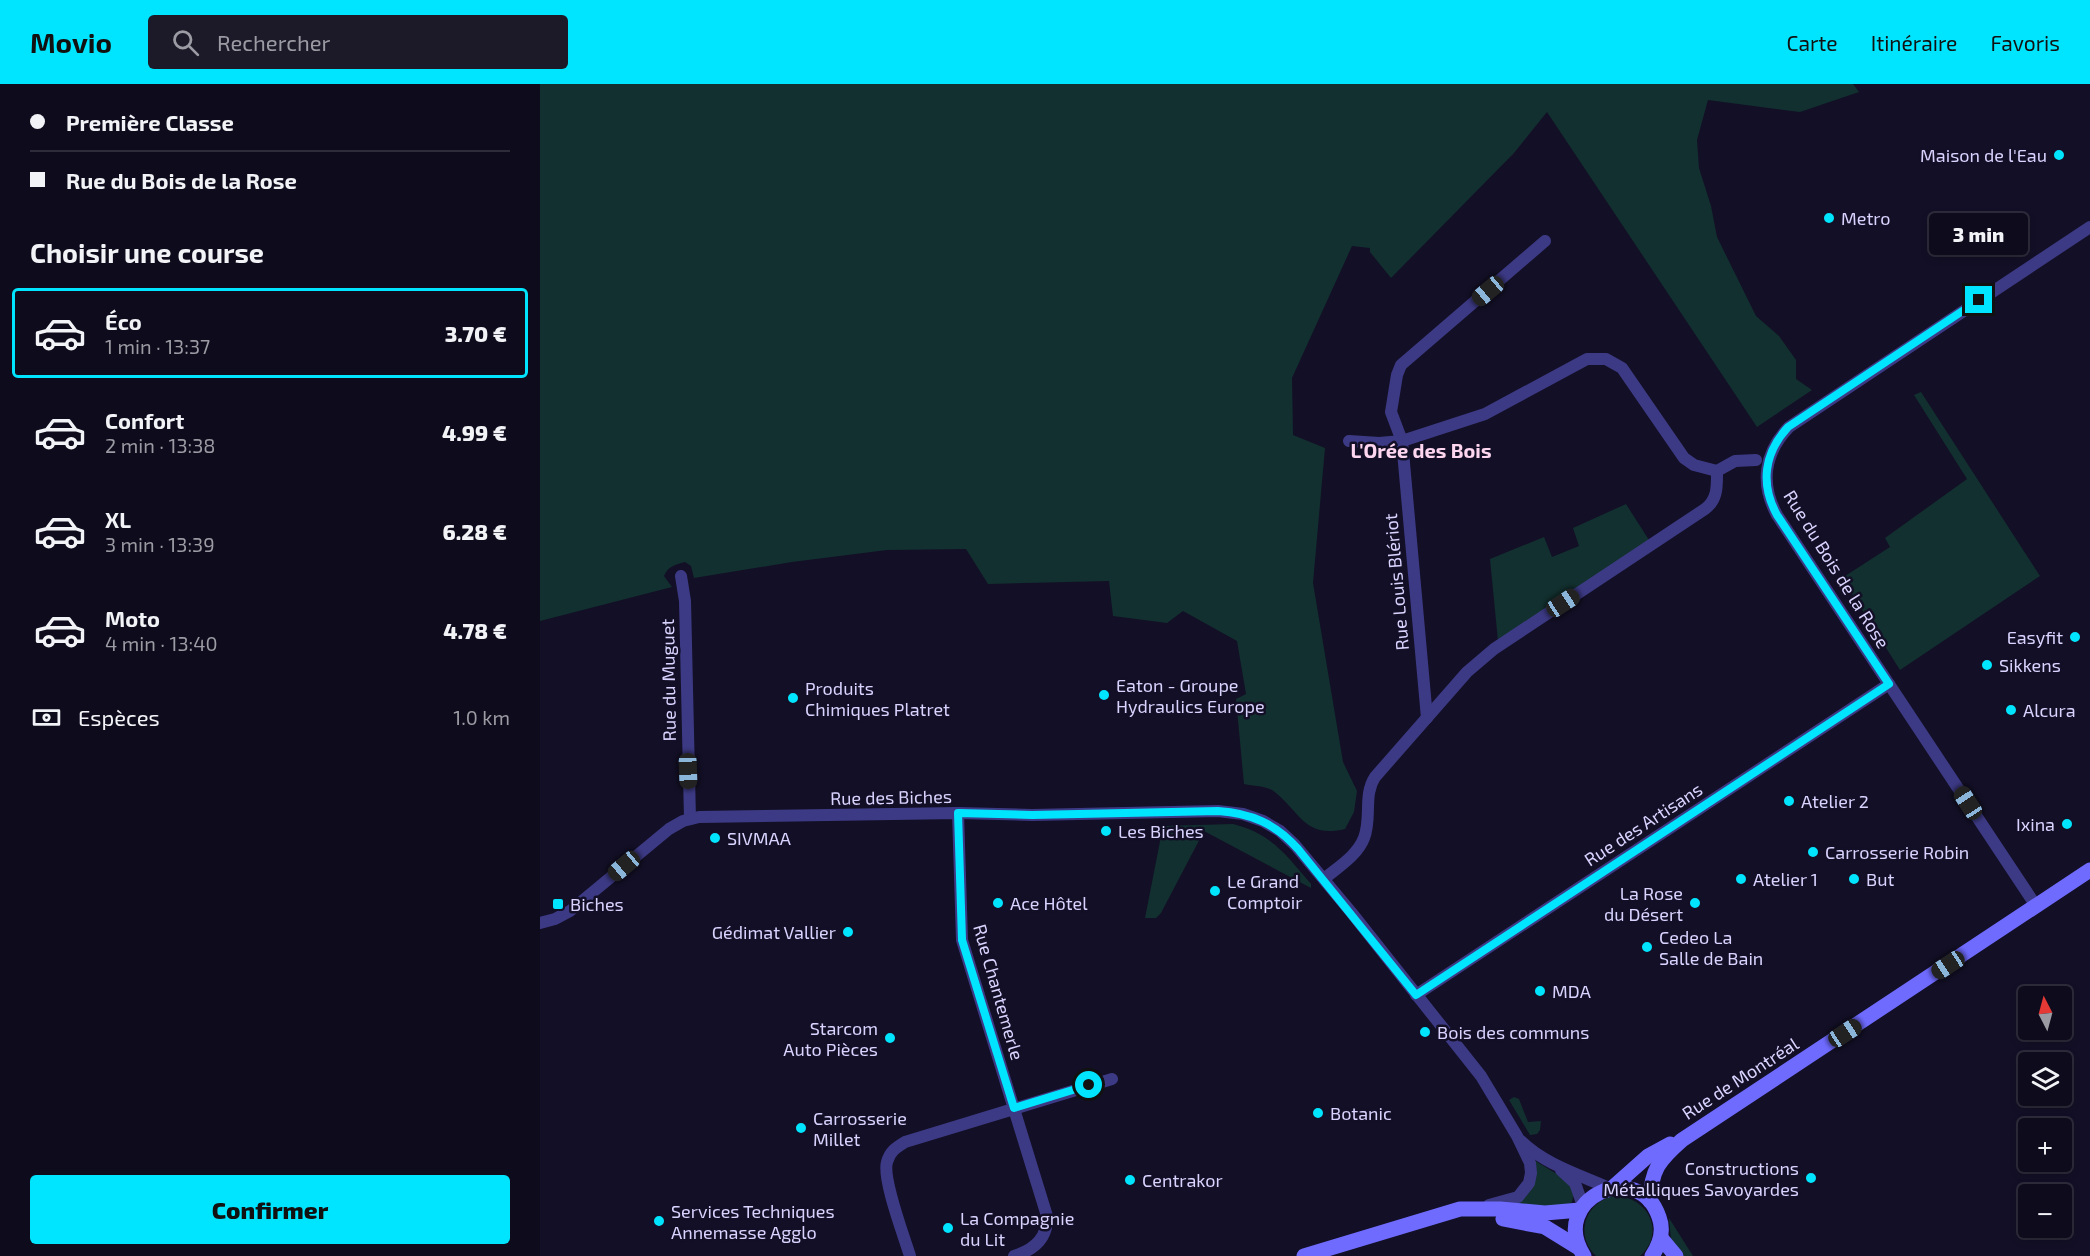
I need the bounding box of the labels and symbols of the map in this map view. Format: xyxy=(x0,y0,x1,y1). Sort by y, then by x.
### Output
place label: Maison de l'Eau xyxy=(1920,144,2047,166)
marker: Maison de l'Eau xyxy=(2052,148,2066,162)
place label: Metro xyxy=(1841,207,1891,229)
marker: Metro xyxy=(1822,211,1836,225)
callout: 3 min xyxy=(1930,213,2028,255)
car xyxy=(1468,273,1508,309)
route end xyxy=(1965,286,1992,313)
district label: L'Orée des Bois xyxy=(1350,438,1492,462)
street label: Rue du Bois de la Rose xyxy=(1779,486,1895,652)
street label: Rue Louis Blériot xyxy=(1379,513,1413,651)
car xyxy=(1543,586,1583,620)
street label: Rue du Muguet xyxy=(656,618,680,741)
place label: Easyfit xyxy=(2007,626,2063,648)
marker: Easyfit xyxy=(2068,630,2082,644)
place label: Sikkens xyxy=(1999,654,2061,676)
marker: Sikkens xyxy=(1980,658,1994,672)
place label: Eaton - Groupe Hydraulics Europe xyxy=(1116,674,1265,717)
place label: Produits Chimiques Platret xyxy=(805,677,950,720)
marker: Eaton - Groupe Hydraulics Europe xyxy=(1097,688,1111,702)
marker: Produits Chimiques Platret xyxy=(786,691,800,705)
place label: Alcura xyxy=(2023,699,2076,721)
marker: Alcura xyxy=(2004,703,2018,717)
car xyxy=(678,753,698,789)
street label: Rue des Artisans xyxy=(1580,778,1706,870)
car xyxy=(1951,783,1985,823)
street label: Rue des Biches xyxy=(830,785,952,809)
place label: Atelier 2 xyxy=(1801,790,1869,812)
marker: Atelier 2 xyxy=(1782,794,1796,808)
place label: Ixina xyxy=(2016,813,2055,835)
marker: Ixina xyxy=(2060,817,2074,831)
place label: Les Biches xyxy=(1118,820,1204,842)
marker: Les Biches xyxy=(1099,824,1113,838)
place label: SIVMAA xyxy=(727,827,792,849)
marker: SIVMAA xyxy=(708,831,722,845)
place label: Carrosserie Robin xyxy=(1825,841,1969,863)
marker: Carrosserie Robin xyxy=(1806,845,1820,859)
car xyxy=(604,848,644,884)
place label: Atelier 1 xyxy=(1753,868,1818,890)
place label: But xyxy=(1866,868,1894,890)
place label: Le Grand Comptoir xyxy=(1227,870,1302,913)
marker: Atelier 1 xyxy=(1734,872,1748,886)
marker: But xyxy=(1847,872,1861,886)
place label: La Rose du Désert xyxy=(1604,882,1683,925)
marker: Le Grand Comptoir xyxy=(1208,884,1222,898)
place label: Ace Hôtel xyxy=(1010,892,1088,914)
place label: Biches xyxy=(570,893,624,915)
marker: Ace Hôtel xyxy=(991,896,1005,910)
marker: La Rose du Désert xyxy=(1688,896,1702,910)
marker: Biches xyxy=(551,897,565,911)
place label: Gédimat Vallier xyxy=(712,921,836,943)
street label: Rue Chantemerle xyxy=(969,922,1029,1062)
marker: Gédimat Vallier xyxy=(841,925,855,939)
place label: Cedeo La Salle de Bain xyxy=(1659,926,1763,969)
marker: Cedeo La Salle de Bain xyxy=(1640,940,1654,954)
car xyxy=(1928,948,1968,982)
place label: MDA xyxy=(1552,980,1592,1002)
marker: MDA xyxy=(1533,984,1547,998)
north arrow xyxy=(2018,986,2072,1040)
car xyxy=(1825,1016,1865,1050)
place label: Starcom Auto Pièces xyxy=(783,1017,878,1060)
place label: Bois des communs xyxy=(1437,1021,1589,1043)
marker: Bois des communs xyxy=(1418,1025,1432,1039)
marker: Starcom Auto Pièces xyxy=(883,1031,897,1045)
street label: Rue de Montréal xyxy=(1678,1032,1803,1124)
route start xyxy=(1075,1071,1102,1098)
place label: Botanic xyxy=(1330,1102,1392,1124)
marker: Botanic xyxy=(1311,1106,1325,1120)
place label: Carrosserie Millet xyxy=(813,1107,907,1150)
marker: Carrosserie Millet xyxy=(794,1121,808,1135)
place label: Constructions Métalliques Savoyardes xyxy=(1603,1157,1799,1200)
place label: Centrakor xyxy=(1142,1169,1223,1191)
marker: Constructions Métalliques Savoyardes xyxy=(1804,1171,1818,1185)
marker: Centrakor xyxy=(1123,1173,1137,1187)
place label: Services Techniques Annemasse Agglo xyxy=(671,1200,835,1243)
place label: La Compagnie du Lit xyxy=(960,1207,1074,1250)
marker: Services Techniques Annemasse Agglo xyxy=(652,1214,666,1228)
marker: La Compagnie du Lit xyxy=(941,1221,955,1235)

